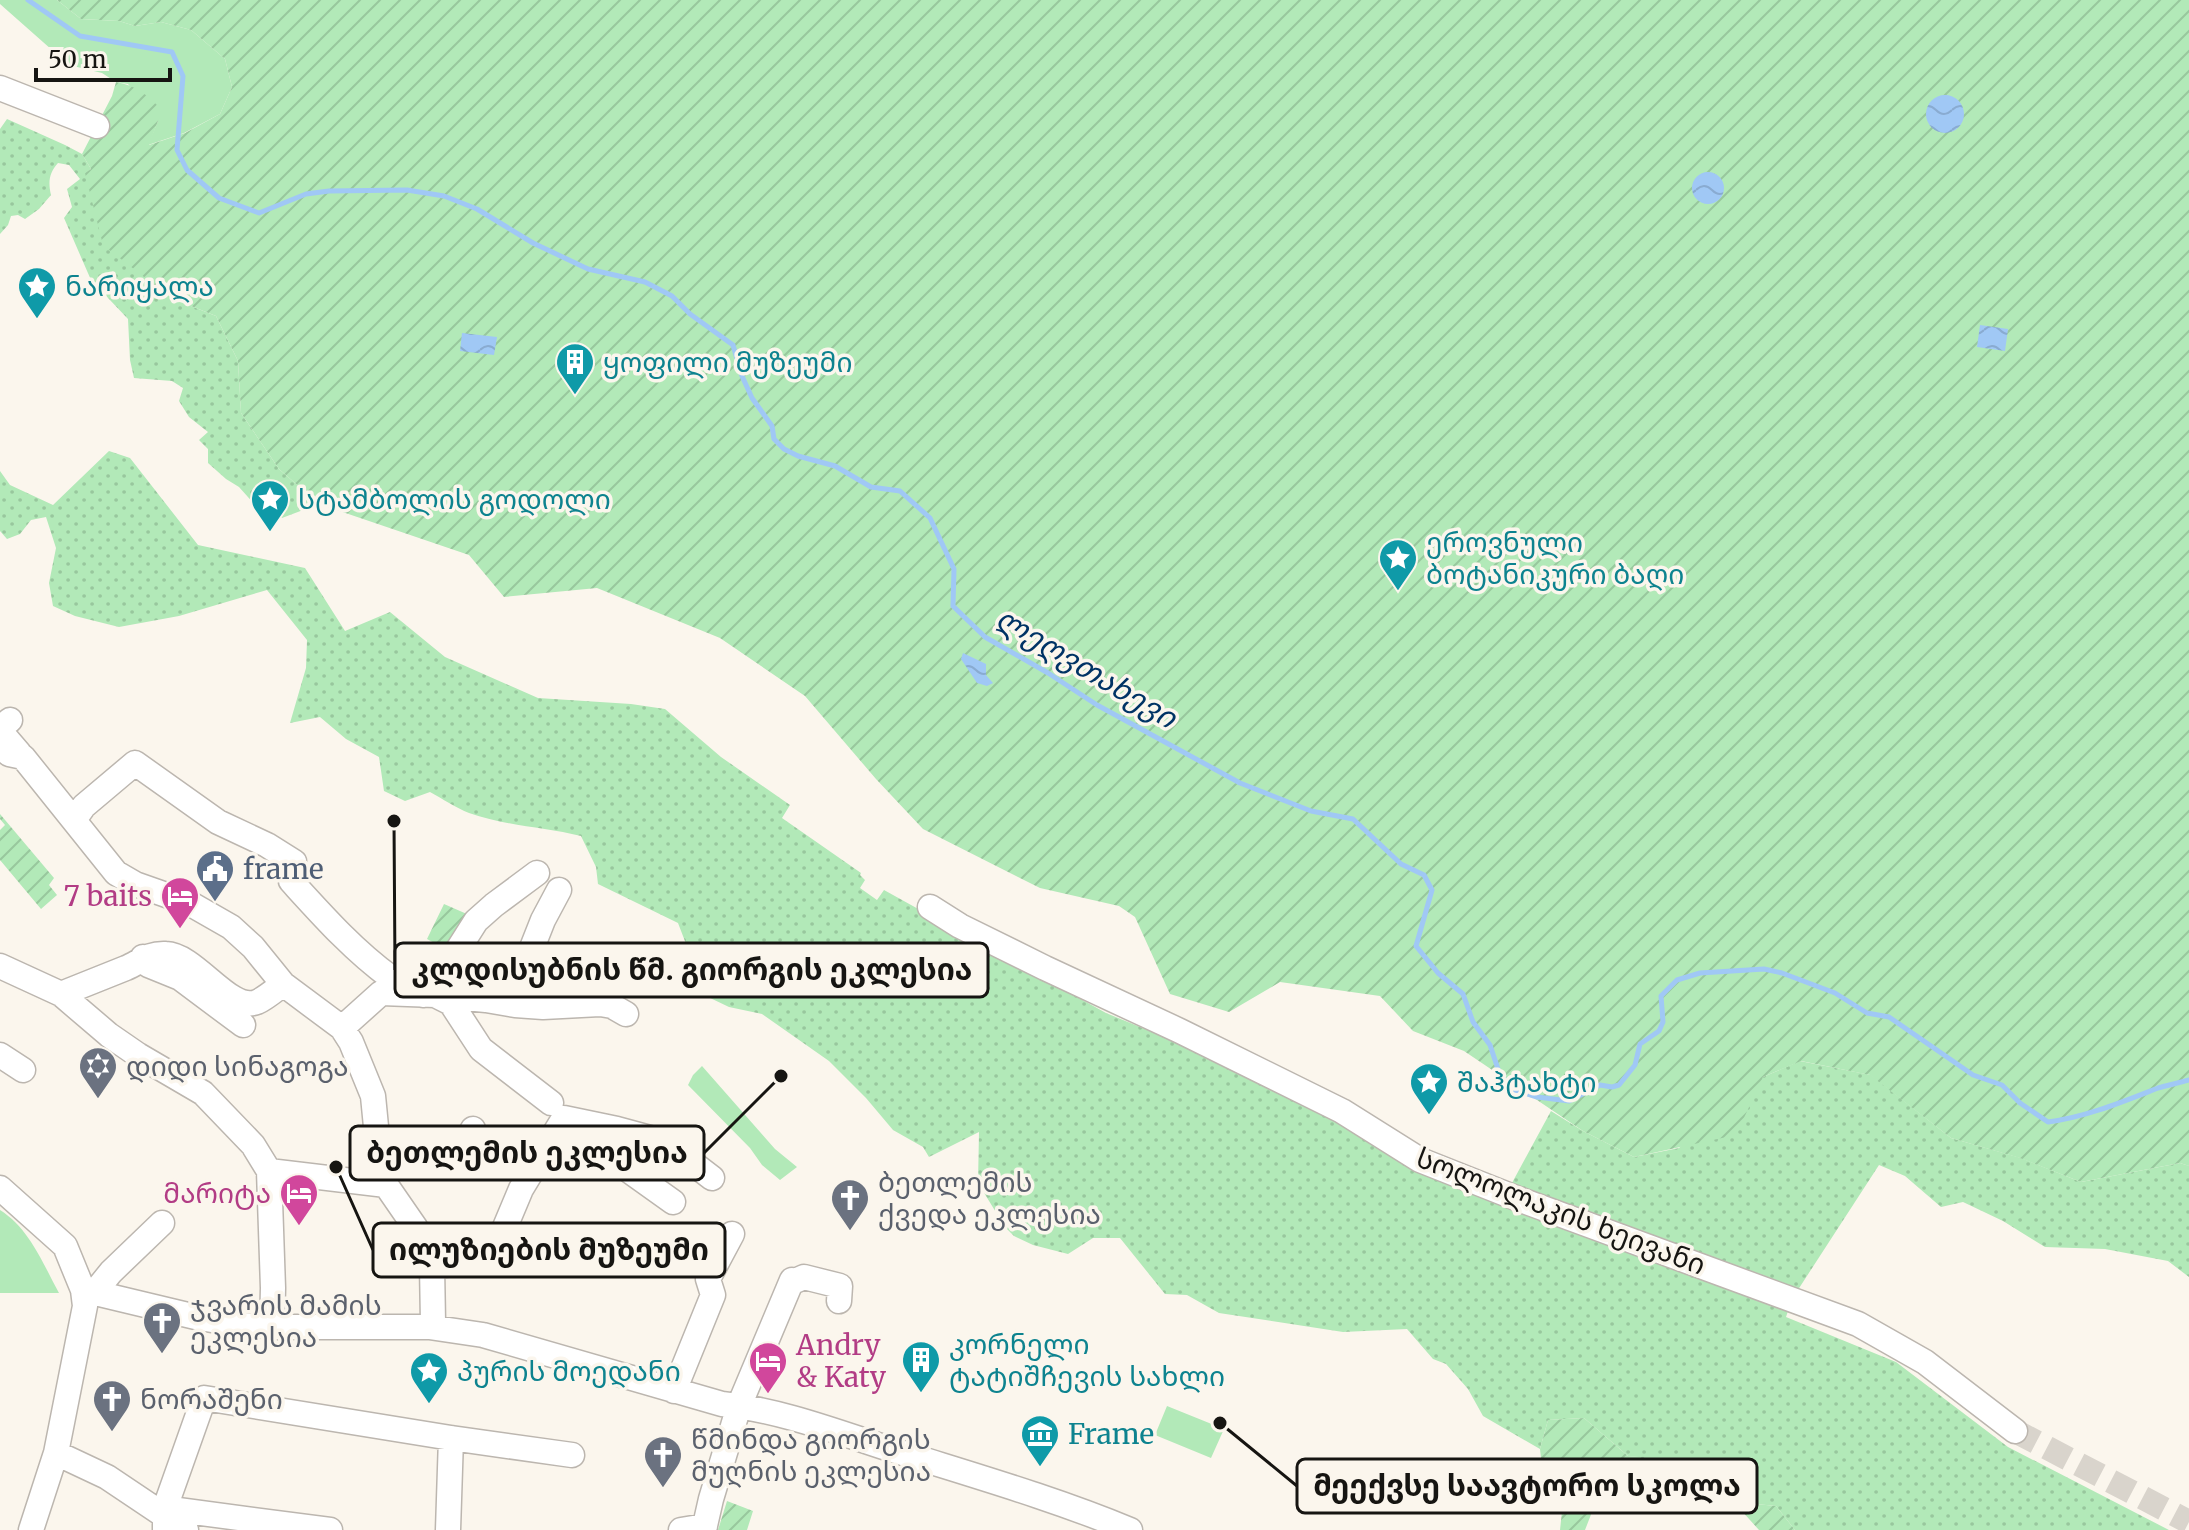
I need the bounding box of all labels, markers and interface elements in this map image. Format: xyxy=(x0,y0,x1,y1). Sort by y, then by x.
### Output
scale bar xyxy=(36,32,170,82)
text: 50 m xyxy=(48,44,107,75)
place icon: ნარიყალა xyxy=(16,265,58,320)
place label: ნარიყალა xyxy=(65,268,214,304)
building icon: ყოფილი მუზეუმი xyxy=(554,341,596,396)
place label: ყოფილი მუზეუმი xyxy=(603,344,853,380)
place icon: სტამბოლის გოდოლი xyxy=(249,478,291,533)
place label: სტამბოლის გოდოლი xyxy=(298,481,611,517)
place label: ეროვნული ბოტანიკური ბაღი xyxy=(1426,524,1684,592)
place icon: ეროვნული ბოტანიკური ბაღი xyxy=(1377,537,1419,592)
water label: ლეღვთახევი xyxy=(989,598,1185,737)
public building icon: frame xyxy=(194,848,236,903)
place label: frame xyxy=(243,851,324,887)
hotel icon: 7 baits xyxy=(159,875,201,930)
place label: 7 baits xyxy=(64,878,152,914)
callout: კლდისუბნის წმ. გიორგის ეკლესია xyxy=(395,943,988,997)
text: კლდისუბნის წმ. გიორგის ეკლესია xyxy=(412,950,972,989)
synagogue icon: დიდი სინაგოგა xyxy=(77,1045,119,1100)
place label: დიდი სინაგოგა xyxy=(126,1048,349,1084)
place icon: შაჰტახტი xyxy=(1408,1061,1450,1116)
place label: შაჰტახტი xyxy=(1457,1064,1597,1100)
callout: ბეთლემის ეკლესია xyxy=(350,1126,704,1180)
text: ბეთლემის ეკლესია xyxy=(366,1133,688,1171)
street label: სოლოლაკის ხეივანი xyxy=(1411,1139,1711,1283)
place label: ბეთლემის ქვედა ეკლესია xyxy=(878,1164,1101,1232)
hotel icon: მარიტა xyxy=(278,1172,320,1227)
place label: მარიტა xyxy=(163,1175,271,1211)
church icon: ბეთლემის ქვედა ეკლესია xyxy=(829,1177,871,1232)
callout: ილუზიების მუზეუმი xyxy=(373,1223,725,1277)
text: ილუზიების მუზეუმი xyxy=(389,1230,709,1268)
place label: ჯვარის მამის ეკლესია xyxy=(190,1287,382,1355)
church icon: ჯვარის მამის ეკლესია xyxy=(141,1300,183,1355)
place label: კორნელი ტატიშჩევის სახლი xyxy=(949,1326,1225,1394)
place label: Andry & Katy xyxy=(795,1327,887,1395)
building icon: კორნელი ტატიშჩევის სახლი xyxy=(900,1339,942,1394)
hotel icon: Andry & Katy xyxy=(747,1340,789,1395)
place icon: პურის მოედანი xyxy=(408,1350,450,1405)
place label: პურის მოედანი xyxy=(457,1353,681,1389)
church icon: ნორაშენი xyxy=(91,1378,133,1433)
place label: ნორაშენი xyxy=(140,1381,283,1417)
museum icon: Frame xyxy=(1019,1413,1061,1468)
place label: Frame xyxy=(1068,1416,1154,1452)
place label: წმინდა გიორგის მუღნის ეკლესია xyxy=(691,1421,931,1489)
church icon: წმინდა გიორგის მუღნის ეკლესია xyxy=(642,1434,684,1489)
callout: მეექვსე საავტორო სკოლა xyxy=(1297,1459,1757,1513)
text: მეექვსე საავტორო სკოლა xyxy=(1313,1466,1741,1504)

